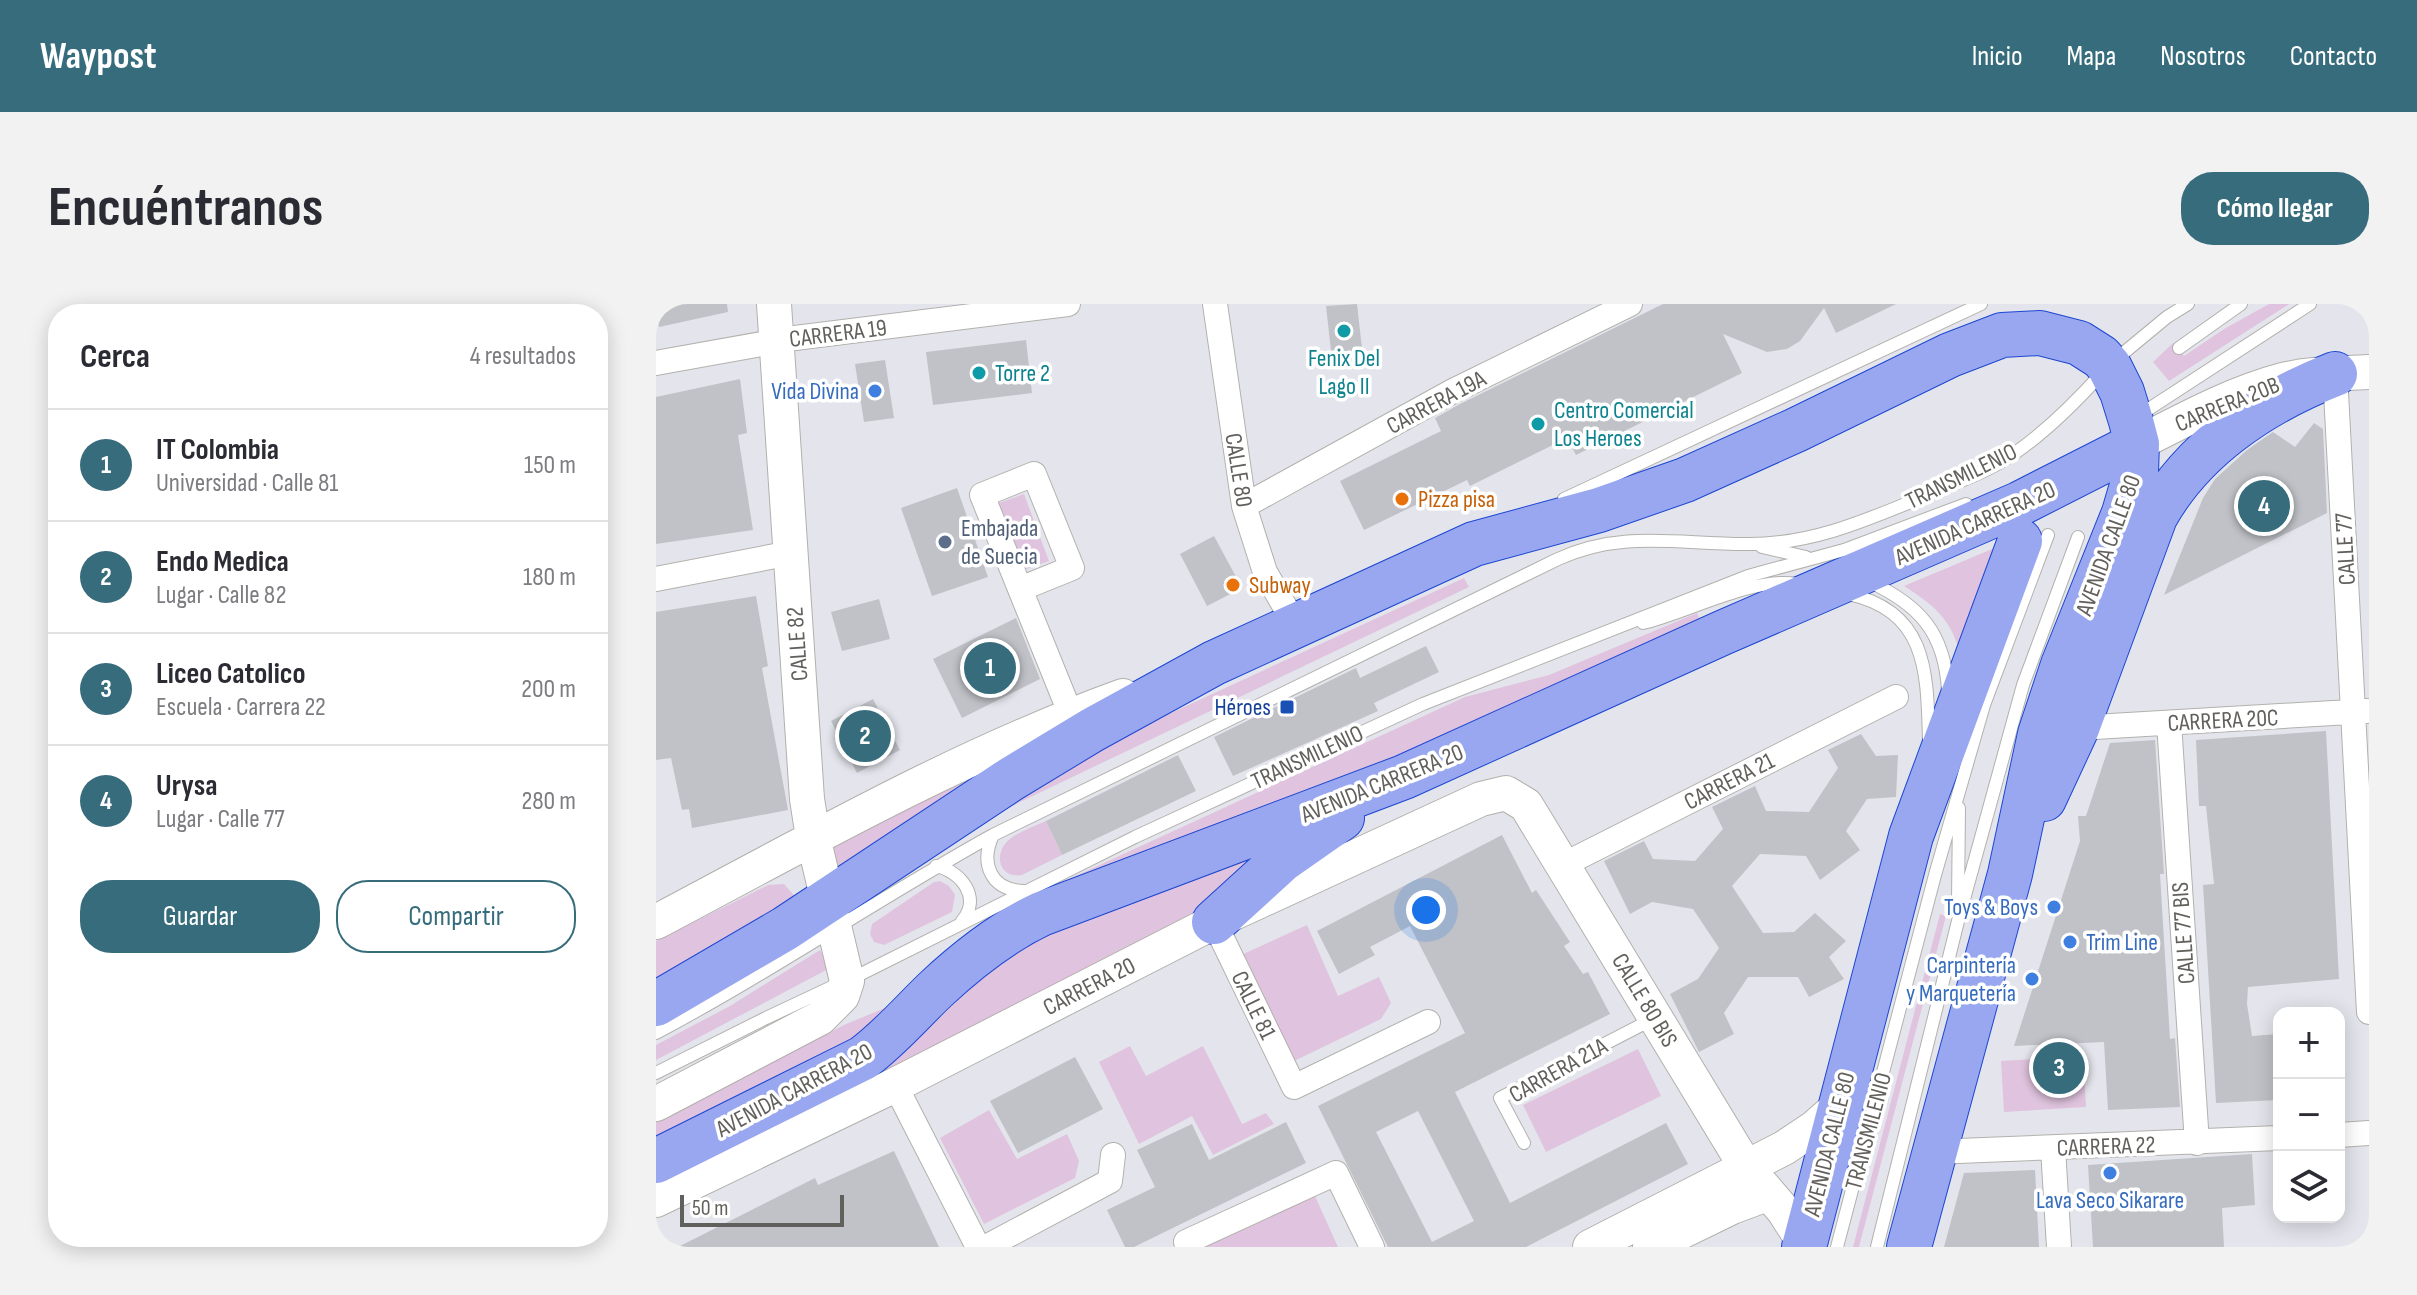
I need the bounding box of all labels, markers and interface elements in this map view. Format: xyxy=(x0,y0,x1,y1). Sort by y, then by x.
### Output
text: Waypost xyxy=(40,34,157,79)
text: Inicio xyxy=(1972,40,2023,73)
text: Mapa xyxy=(2067,40,2116,73)
text: Nosotros xyxy=(2160,40,2246,73)
text: Contacto xyxy=(2290,40,2377,73)
button: Cómo llegar xyxy=(2181,172,2369,245)
text: Encuéntranos xyxy=(48,175,323,242)
street label: CARRERA 19 xyxy=(788,313,888,354)
marker: Fenix Del Lago II xyxy=(1335,322,1353,340)
text: Cerca xyxy=(80,336,150,377)
text: 4 resultados xyxy=(470,341,576,372)
place label: Fenix Del Lago II xyxy=(1308,344,1380,401)
place label: Torre 2 xyxy=(995,359,1050,388)
marker: Torre 2 xyxy=(970,364,988,382)
street label: CARRERA 19A xyxy=(1382,364,1491,441)
street label: CARRERA 20B xyxy=(2171,370,2284,439)
place label: Vida Divina xyxy=(771,377,859,406)
marker: Vida Divina xyxy=(866,382,884,400)
place label: Centro Comercial Los Heroes xyxy=(1554,396,1694,453)
marker: Centro Comercial Los Heroes xyxy=(1529,415,1547,433)
street label: CALLE 80 xyxy=(1218,431,1259,509)
text: IT Colombia xyxy=(156,432,279,468)
street label: TRANSMILENIO xyxy=(1901,437,2022,516)
text: 1 xyxy=(101,450,111,481)
text: 150 m xyxy=(524,450,576,481)
text: Universidad · Calle 81 xyxy=(156,468,338,499)
street label: AVENIDA CALLE 80 xyxy=(2069,471,2147,620)
street label: AVENIDA CARRERA 20 xyxy=(1890,475,2060,572)
pin: 4 xyxy=(2238,476,2290,536)
place label: Pizza pisa xyxy=(1418,485,1495,514)
marker: Pizza pisa xyxy=(1393,490,1411,508)
street label: CALLE 77 xyxy=(2329,512,2362,586)
place label: Embajada de Suecia xyxy=(961,514,1038,571)
marker: Embajada de Suecia xyxy=(936,533,954,551)
text: Endo Medica xyxy=(156,544,289,580)
text: 2 xyxy=(100,562,112,593)
text: 180 m xyxy=(523,562,576,593)
place label: Subway xyxy=(1249,571,1311,600)
marker: Subway xyxy=(1224,576,1242,594)
text: Lugar · Calle 82 xyxy=(156,580,286,611)
street label: CALLE 82 xyxy=(780,606,815,682)
pin: 1 xyxy=(964,638,1016,698)
text: Liceo Catolico xyxy=(156,656,306,692)
text: 3 xyxy=(100,674,112,705)
text: 200 m xyxy=(521,674,576,705)
text: Escuela · Carrera 22 xyxy=(156,692,326,723)
place label: Héroes xyxy=(1214,693,1271,722)
marker: Héroes xyxy=(1278,698,1296,716)
street label: CARRERA 20C xyxy=(2167,703,2279,738)
pin: 2 xyxy=(839,706,891,766)
street label: TRANSMILENIO xyxy=(1247,719,1368,796)
street label: AVENIDA CARRERA 20 xyxy=(1296,738,1468,830)
street label: CARRERA 21 xyxy=(1679,746,1780,816)
text: Urysa xyxy=(156,768,217,804)
text: 4 xyxy=(100,786,112,817)
text: 280 m xyxy=(521,786,576,817)
text: Lugar · Calle 77 xyxy=(156,804,285,835)
button: Guardar xyxy=(80,880,320,953)
button: Compartir xyxy=(336,880,576,953)
street label: CALLE 77 BIS xyxy=(2165,881,2202,985)
your location xyxy=(1406,890,1446,930)
place label: Toys & Boys xyxy=(1944,893,2038,922)
marker: Toys & Boys xyxy=(2045,898,2063,916)
place label: Trim Line xyxy=(2086,928,2158,957)
marker: Trim Line xyxy=(2061,933,2079,951)
street label: CALLE 80 BIS xyxy=(1605,948,1684,1052)
street label: CARRERA 20 xyxy=(1038,951,1140,1022)
place label: Carpintería y Marquetería xyxy=(1906,951,2016,1008)
street label: CALLE 81 xyxy=(1225,966,1283,1045)
marker: Carpintería y Marquetería xyxy=(2023,970,2041,988)
map controls xyxy=(2273,1007,2345,1223)
button: + xyxy=(2273,1007,2345,1079)
street label: CARRERA 21A xyxy=(1504,1031,1613,1109)
street label: AVENIDA CARRERA 20 xyxy=(710,1037,877,1144)
pin: 3 xyxy=(2033,1038,2085,1098)
street label: AVENIDA CALLE 80 xyxy=(1797,1069,1861,1220)
street label: TRANSMILENIO xyxy=(1839,1069,1898,1193)
button: − xyxy=(2273,1079,2345,1151)
street label: CARRERA 22 xyxy=(2056,1130,2156,1163)
button: layers xyxy=(2273,1151,2345,1223)
marker: Lava Seco Sikarare xyxy=(2101,1164,2119,1182)
place label: Lava Seco Sikarare xyxy=(2036,1186,2184,1215)
scale bar xyxy=(680,1191,844,1227)
text: 50 m xyxy=(692,1195,728,1222)

